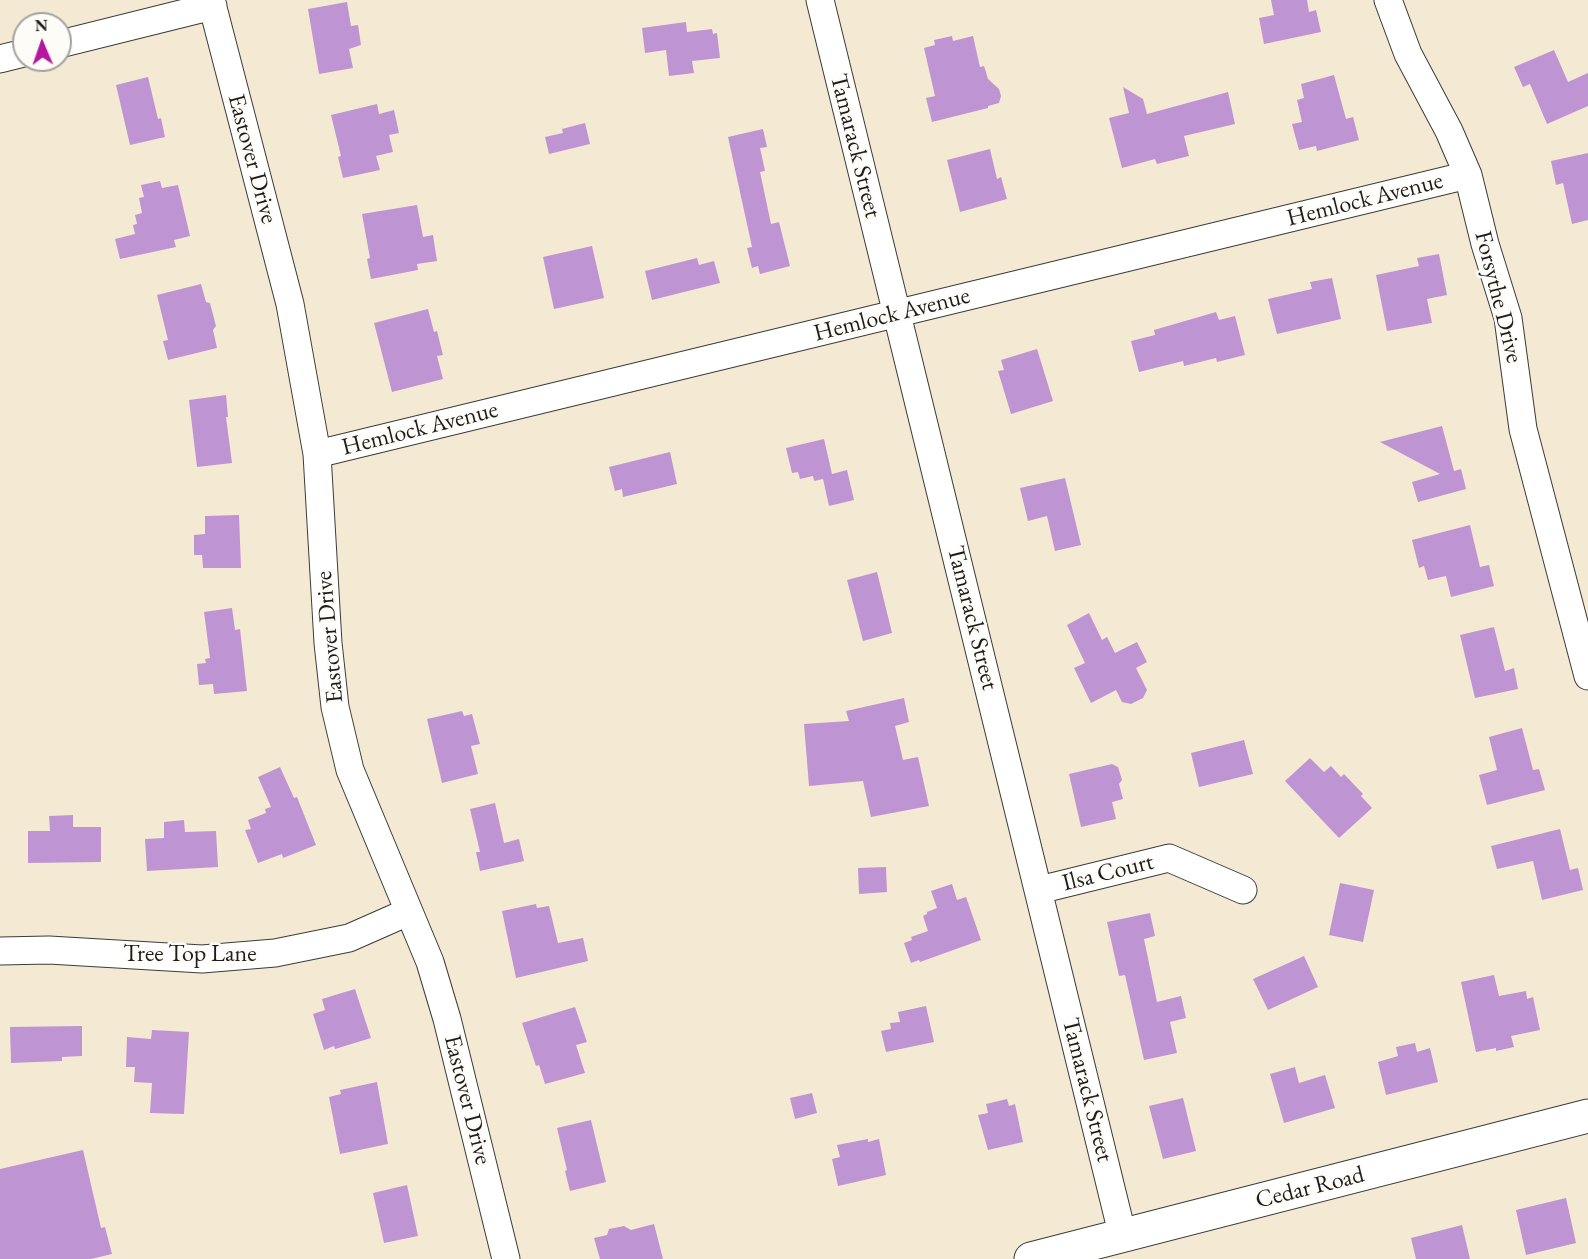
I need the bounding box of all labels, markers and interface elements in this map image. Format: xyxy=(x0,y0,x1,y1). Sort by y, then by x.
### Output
north arrow xyxy=(12,12,72,72)
text: N xyxy=(35,15,48,36)
street label: Tamarack Street xyxy=(823,71,887,221)
street label: Eastover Drive xyxy=(221,91,283,227)
street label: Hemlock Avenue xyxy=(1284,167,1446,233)
street label: Forsythe Drive xyxy=(1468,228,1528,366)
street label: Hemlock Avenue xyxy=(811,282,973,348)
street label: Hemlock Avenue xyxy=(339,396,501,462)
street label: Tamarack Street xyxy=(940,543,1004,693)
street label: Eastover Drive xyxy=(310,570,350,704)
street label: Ilsa Court xyxy=(1059,848,1157,898)
street label: Tree Top Lane xyxy=(123,940,257,968)
street label: Tamarack Street xyxy=(1055,1015,1119,1165)
street label: Eastover Drive xyxy=(437,1032,497,1168)
street label: Cedar Road xyxy=(1253,1161,1367,1215)

